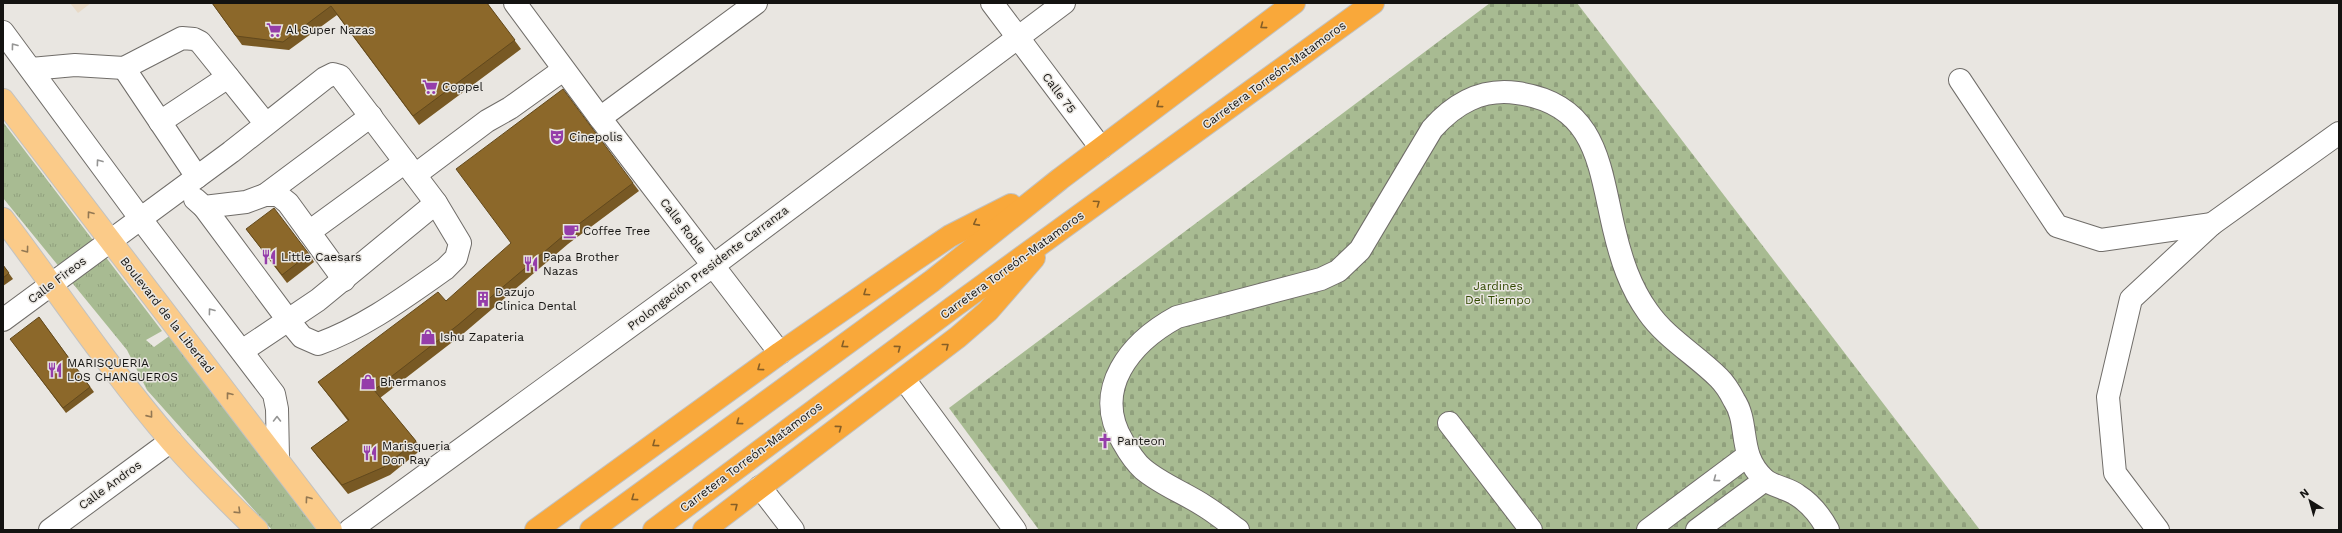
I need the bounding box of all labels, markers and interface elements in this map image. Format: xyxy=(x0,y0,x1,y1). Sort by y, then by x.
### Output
street label: Carretera Torreón-Matamoros xyxy=(1199,18,1349,132)
supermarket icon: Al Super Nazas xyxy=(265,21,283,39)
one-way arrow xyxy=(1261,22,1268,29)
place label: Al Super Nazas xyxy=(286,23,375,37)
one-way arrow xyxy=(12,44,19,51)
street label: Calle 75 xyxy=(1039,70,1079,116)
supermarket icon: Coppel xyxy=(421,78,439,96)
place label: Coppel xyxy=(442,80,483,94)
one-way arrow xyxy=(1157,100,1164,107)
theatre icon: Cinepolis xyxy=(548,128,566,146)
place label: Cinepolis xyxy=(569,130,623,144)
one-way arrow xyxy=(97,160,104,167)
street label: Calle Roble xyxy=(657,195,709,257)
one-way arrow xyxy=(1093,201,1100,208)
street label: Prolongación Presidente Carranza xyxy=(625,203,791,333)
street label: Carretera Torreón-Matamoros xyxy=(937,208,1087,322)
one-way arrow xyxy=(88,212,95,219)
one-way arrow xyxy=(973,218,980,226)
cafe icon: Coffee Tree xyxy=(562,222,580,240)
place label: Coffee Tree xyxy=(583,224,650,238)
one-way arrow xyxy=(22,245,29,252)
restaurant icon: Little Caesars xyxy=(260,248,278,266)
place label: Little Caesars xyxy=(281,250,361,264)
place label: Papa Brother Nazas xyxy=(543,250,619,278)
street label: Calle Fireos xyxy=(25,254,89,306)
street label: Boulevard de la Libertad xyxy=(117,254,217,376)
restaurant icon: Papa Brother Nazas xyxy=(522,255,540,273)
park label: Jardines Del Tiempo xyxy=(1465,279,1531,307)
place label: Dazujo Clinica Dental xyxy=(495,285,577,313)
one-way arrow xyxy=(864,288,871,295)
building icon: Dazujo Clinica Dental xyxy=(474,290,492,308)
one-way arrow xyxy=(208,308,216,315)
shop icon: Ishu Zapateria xyxy=(419,328,437,346)
place label: Ishu Zapateria xyxy=(440,330,524,344)
one-way arrow xyxy=(841,340,848,347)
one-way arrow xyxy=(941,344,948,351)
one-way arrow xyxy=(894,346,901,353)
place label: MARISQUERIA LOS CHANGUEROS xyxy=(67,356,178,384)
restaurant icon: MARISQUERIA LOS CHANGUEROS xyxy=(46,361,64,379)
one-way arrow xyxy=(757,363,764,371)
shop icon: Bhermanos xyxy=(359,373,377,391)
place label: Bhermanos xyxy=(380,375,446,389)
one-way arrow xyxy=(226,392,234,399)
street label: Carretera Torreón-Matamoros xyxy=(677,399,825,515)
one-way arrow xyxy=(145,411,152,418)
one-way arrow xyxy=(273,416,282,422)
one-way arrow xyxy=(736,417,743,424)
one-way arrow xyxy=(835,426,842,433)
church icon: Panteon xyxy=(1096,432,1114,450)
place label: Panteon xyxy=(1117,434,1165,448)
place label: Marisqueria Don Ray xyxy=(382,439,450,467)
one-way arrow xyxy=(652,439,659,446)
restaurant icon: Marisqueria Don Ray xyxy=(361,444,379,462)
street label: Calle Andros xyxy=(76,458,144,512)
one-way arrow xyxy=(1713,475,1720,482)
north arrow xyxy=(2290,481,2330,521)
text: N xyxy=(2297,486,2311,501)
one-way arrow xyxy=(631,494,638,501)
one-way arrow xyxy=(305,496,312,503)
one-way arrow xyxy=(731,504,738,511)
one-way arrow xyxy=(233,506,241,514)

